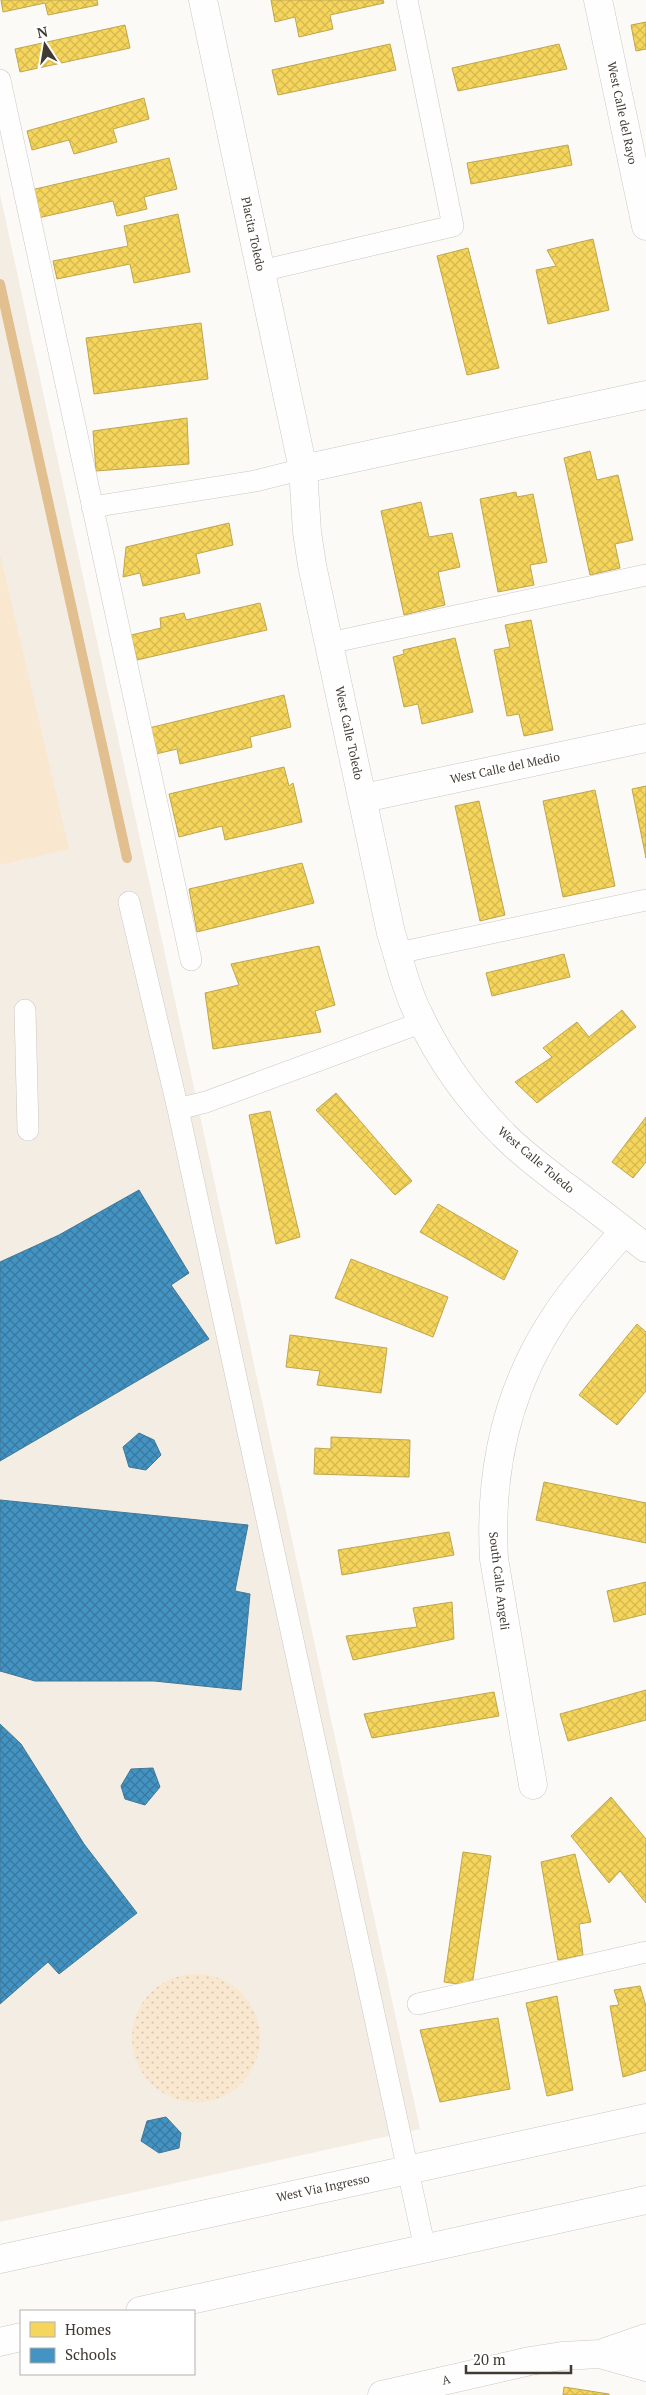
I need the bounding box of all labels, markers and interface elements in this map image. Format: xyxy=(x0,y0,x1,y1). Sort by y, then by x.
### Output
north arrow xyxy=(20,20,70,70)
text: N xyxy=(35,21,50,42)
street label: West Calle del Rayo xyxy=(604,60,641,166)
street label: Placita Toledo xyxy=(238,195,269,273)
street label: West Calle Toledo xyxy=(332,685,367,781)
street label: West Calle del Medio xyxy=(449,749,561,786)
street label: West Calle Toledo xyxy=(495,1123,578,1196)
street label: South Calle Angeli xyxy=(486,1531,513,1631)
street label: West Via Ingresso xyxy=(275,2170,371,2205)
legend xyxy=(20,2310,195,2375)
text: Homes xyxy=(65,2319,111,2339)
scale bar xyxy=(466,2342,571,2374)
text: Schools xyxy=(65,2344,116,2364)
text: 20 m xyxy=(473,2349,506,2369)
street label: A xyxy=(440,2371,452,2388)

